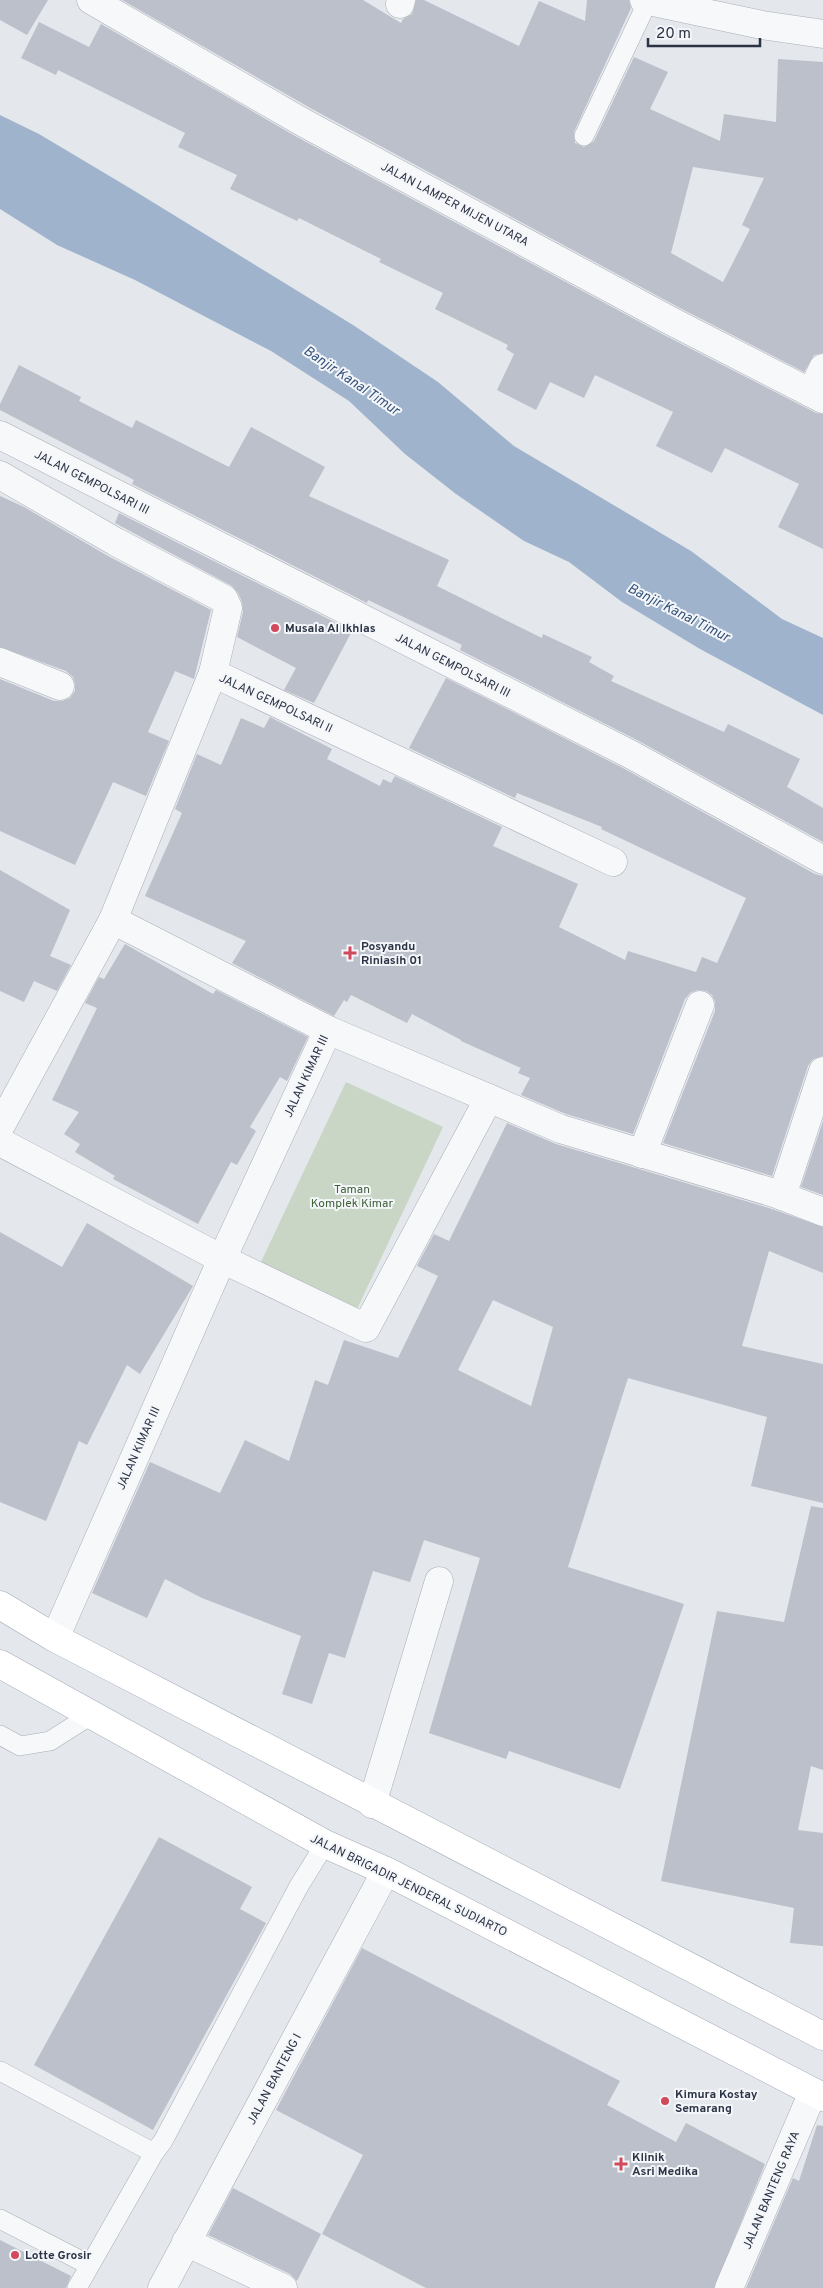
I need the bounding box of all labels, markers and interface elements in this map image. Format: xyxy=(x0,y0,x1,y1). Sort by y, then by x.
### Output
scale bar xyxy=(648,15,760,47)
text: 20 m xyxy=(656,25,691,44)
street label: JALAN LAMPER MIJEN UTARA xyxy=(378,159,531,251)
water label: Banjir Kanal Timur xyxy=(300,343,404,421)
street label: JALAN GEMPOLSARI III xyxy=(31,447,152,519)
water label: Banjir Kanal Timur xyxy=(624,580,734,647)
place label: Musala Al Ikhlas xyxy=(285,621,376,637)
marker: Musala Al Ikhlas xyxy=(269,622,281,634)
street label: JALAN GEMPOLSARI III xyxy=(392,630,513,702)
street label: JALAN GEMPOLSARI II xyxy=(216,671,335,737)
place label: Posyandu Riniasih 01 xyxy=(361,939,422,969)
marker: Posyandu Riniasih 01 xyxy=(343,946,357,960)
street label: JALAN KIMAR III xyxy=(281,1032,333,1120)
park label: Taman Komplek Kimar xyxy=(311,1182,394,1212)
street label: JALAN KIMAR III xyxy=(113,1404,164,1493)
street label: JALAN BRIGADIR JENDERAL SUDIARTO xyxy=(307,1831,510,1941)
street label: JALAN BANTENG I xyxy=(244,2031,306,2128)
place label: Kimura Kostay Semarang xyxy=(675,2087,758,2117)
marker: Kimura Kostay Semarang xyxy=(659,2095,671,2107)
street label: JALAN BANTENG RAYA xyxy=(740,2129,804,2252)
place label: Klinik Asri Medika xyxy=(632,2150,698,2180)
marker: Klinik Asri Medika xyxy=(614,2157,628,2171)
place label: Lotte Grosir xyxy=(25,2248,91,2264)
marker: Lotte Grosir xyxy=(9,2249,21,2261)

